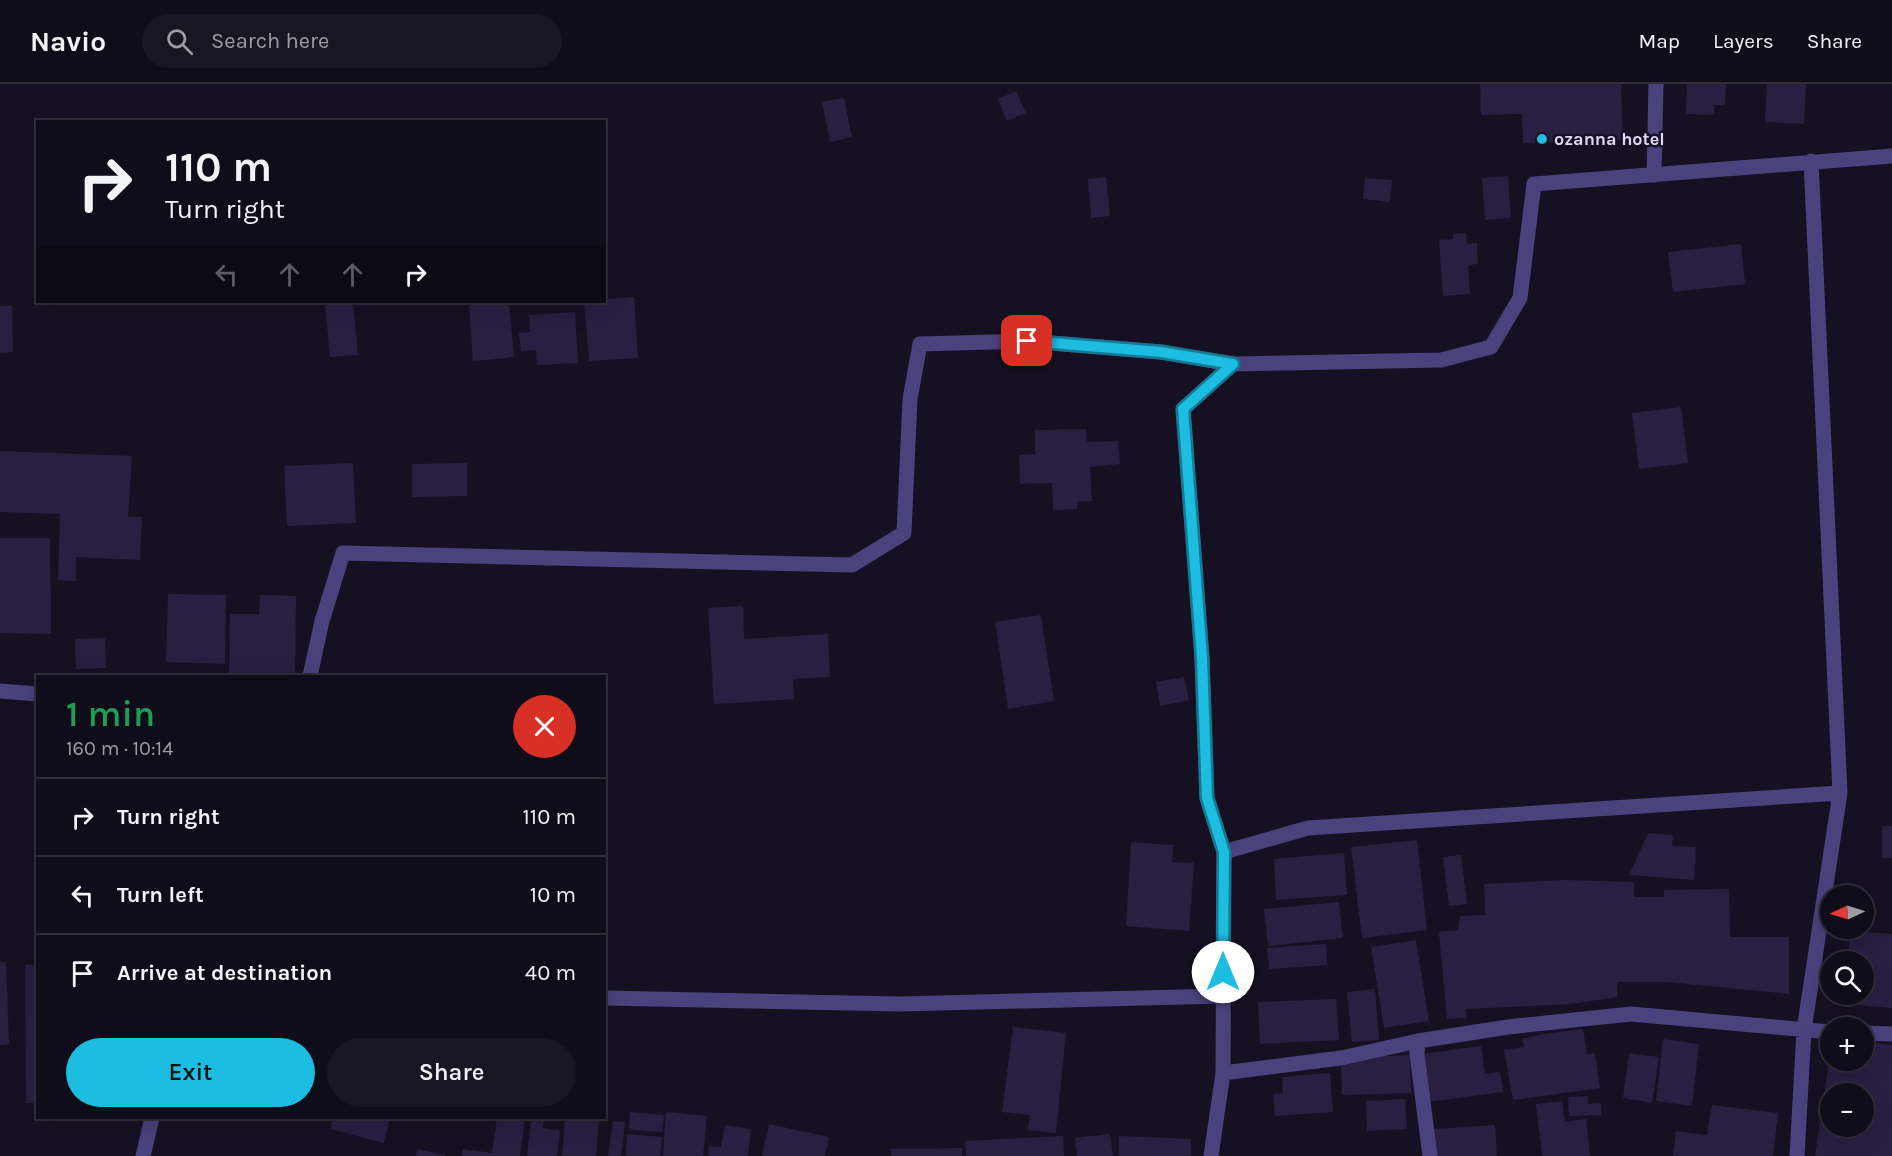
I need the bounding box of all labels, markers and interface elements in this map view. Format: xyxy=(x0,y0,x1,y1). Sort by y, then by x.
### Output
search box xyxy=(142,14,562,68)
text: Navio xyxy=(30,25,106,58)
icon: search xyxy=(163,25,196,58)
text: Search here xyxy=(211,28,329,54)
text: Map xyxy=(1638,29,1680,53)
text: Layers xyxy=(1713,29,1774,53)
text: Share xyxy=(1807,29,1862,53)
place label: ozanna hotel xyxy=(1554,128,1665,150)
marker: ozanna hotel xyxy=(1535,132,1549,146)
text: 110 m xyxy=(165,142,272,192)
icon: right xyxy=(66,144,144,222)
text: Turn right xyxy=(165,193,285,225)
icon: left xyxy=(210,258,243,291)
icon: ahead xyxy=(273,258,306,291)
icon: ahead xyxy=(336,258,369,291)
icon: right xyxy=(399,258,432,291)
pin xyxy=(1001,315,1052,366)
icon: arrive xyxy=(1010,324,1043,357)
text: 1 min xyxy=(66,693,155,735)
button: close xyxy=(513,695,576,758)
text: 160 m · 10:14 xyxy=(66,737,173,760)
icon: right xyxy=(66,801,99,834)
text: Turn right xyxy=(117,804,220,830)
text: 110 m xyxy=(523,804,576,830)
icon: left xyxy=(66,879,99,912)
text: Turn left xyxy=(117,882,204,908)
text: 10 m xyxy=(530,882,576,908)
north arrow xyxy=(1820,885,1874,939)
map controls xyxy=(1820,885,1874,1137)
position arrow xyxy=(1191,940,1255,1004)
button: search xyxy=(1820,951,1874,1005)
icon: arrive xyxy=(66,957,99,990)
text: Arrive at destination xyxy=(117,960,332,986)
text: 40 m xyxy=(525,960,576,986)
button: + xyxy=(1820,1017,1874,1071)
button: Exit xyxy=(66,1038,315,1107)
button: Share xyxy=(327,1038,576,1107)
button: − xyxy=(1820,1083,1874,1137)

